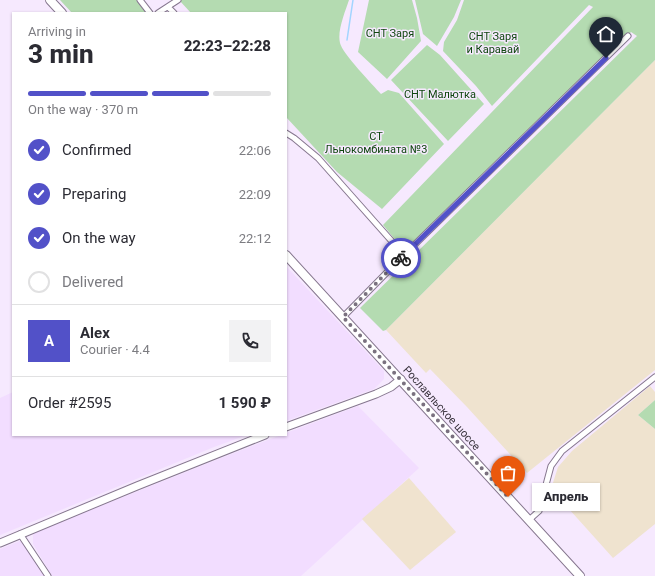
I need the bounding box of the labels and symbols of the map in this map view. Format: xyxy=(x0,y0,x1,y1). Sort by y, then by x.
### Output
pin xyxy=(589,17,623,58)
park label: СНТ Заря xyxy=(366,27,414,40)
park label: СНТ Заря и Каравай xyxy=(467,30,519,56)
park label: СНТ Малютка xyxy=(404,88,476,101)
park label: СТ Льнокомбината №3 xyxy=(325,130,427,156)
courier xyxy=(381,238,421,278)
street label: Рославльское шоссе xyxy=(400,364,483,453)
pin xyxy=(491,456,525,497)
callout: Апрель xyxy=(532,483,600,511)

